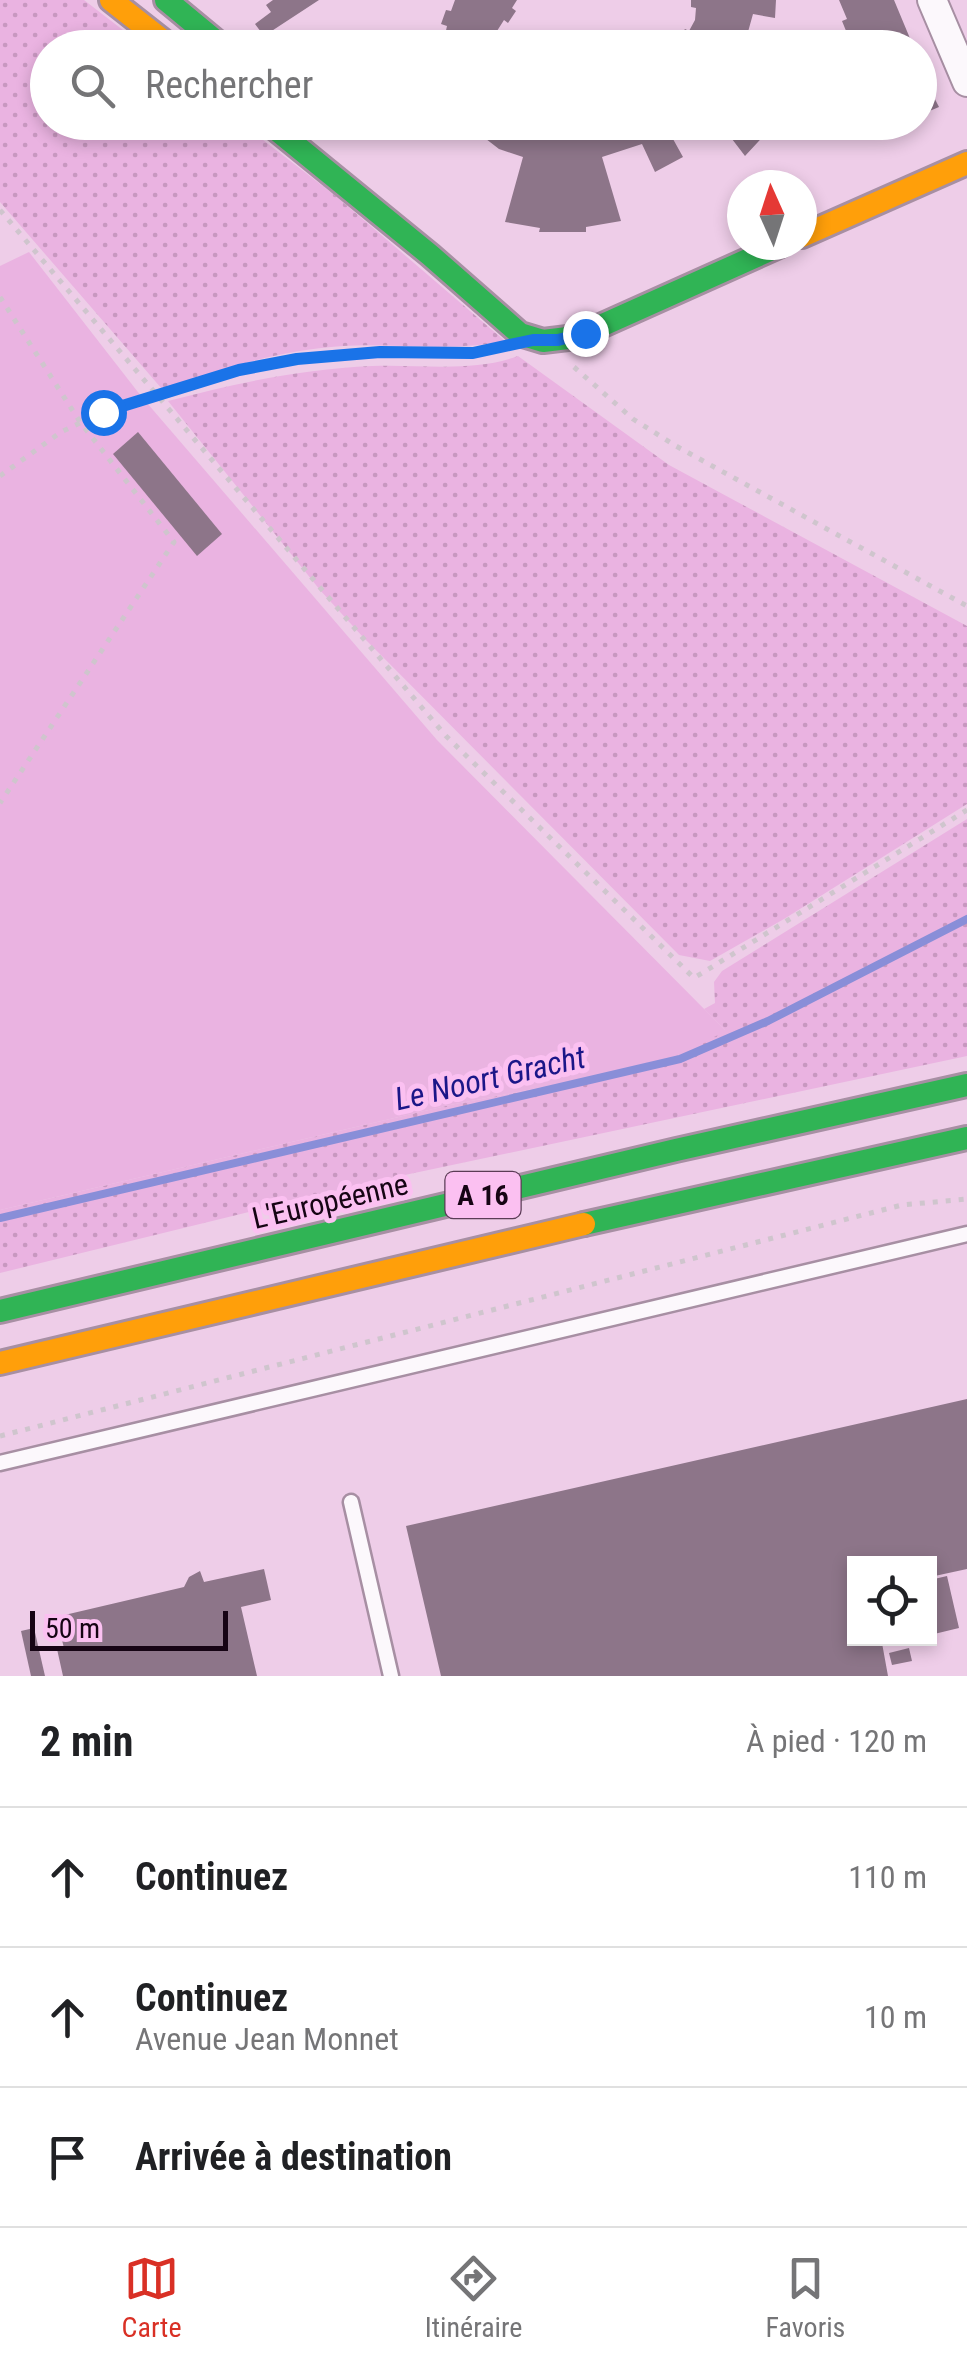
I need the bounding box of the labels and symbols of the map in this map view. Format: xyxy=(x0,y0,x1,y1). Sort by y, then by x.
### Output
north arrow xyxy=(727,170,817,260)
route end xyxy=(563,311,609,357)
route start xyxy=(81,390,127,436)
water label: Le Noort Gracht xyxy=(391,1037,590,1118)
street label: L'Européenne xyxy=(249,1166,411,1236)
road number: A 16 xyxy=(446,1172,520,1218)
scale bar xyxy=(30,1606,228,1650)

